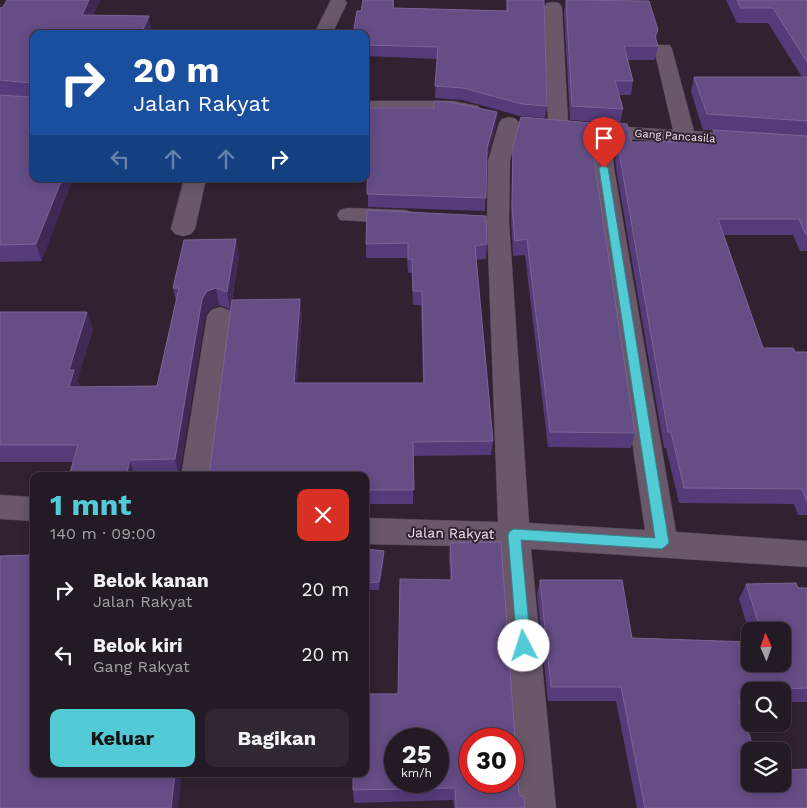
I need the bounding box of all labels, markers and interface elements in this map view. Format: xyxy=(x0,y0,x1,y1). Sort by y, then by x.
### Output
text: 20 m xyxy=(133,49,219,91)
icon: right xyxy=(50,50,115,115)
text: Jalan Rakyat xyxy=(133,91,270,116)
pin xyxy=(583,117,625,168)
icon: arrive xyxy=(590,124,618,152)
street label: Gang Pancasila xyxy=(634,127,716,145)
icon: left xyxy=(106,145,134,173)
icon: ahead xyxy=(159,145,187,173)
icon: ahead xyxy=(212,145,240,173)
icon: right xyxy=(265,145,293,173)
text: 1 mnt xyxy=(50,487,131,522)
button: close xyxy=(297,489,349,541)
text: 140 m · 09:00 xyxy=(50,524,156,543)
street label: Jalan Rakyat xyxy=(407,524,495,542)
text: Belok kanan xyxy=(93,569,209,592)
icon: right xyxy=(50,576,78,604)
text: 20 m xyxy=(302,578,349,601)
text: Jalan Rakyat xyxy=(93,592,192,611)
position arrow xyxy=(497,619,549,671)
north arrow xyxy=(741,622,791,672)
map controls xyxy=(741,622,791,792)
text: Belok kiri xyxy=(93,634,183,657)
icon: left xyxy=(50,641,78,669)
text: 20 m xyxy=(302,643,349,666)
text: Gang Rakyat xyxy=(93,657,190,676)
button: search xyxy=(741,682,791,732)
button: Keluar xyxy=(50,709,195,767)
button: Bagikan xyxy=(205,709,349,767)
speed limit sign: 30 xyxy=(459,728,524,793)
text: 25 xyxy=(402,740,431,769)
button: layers xyxy=(741,742,791,792)
text: km/h xyxy=(401,766,432,780)

